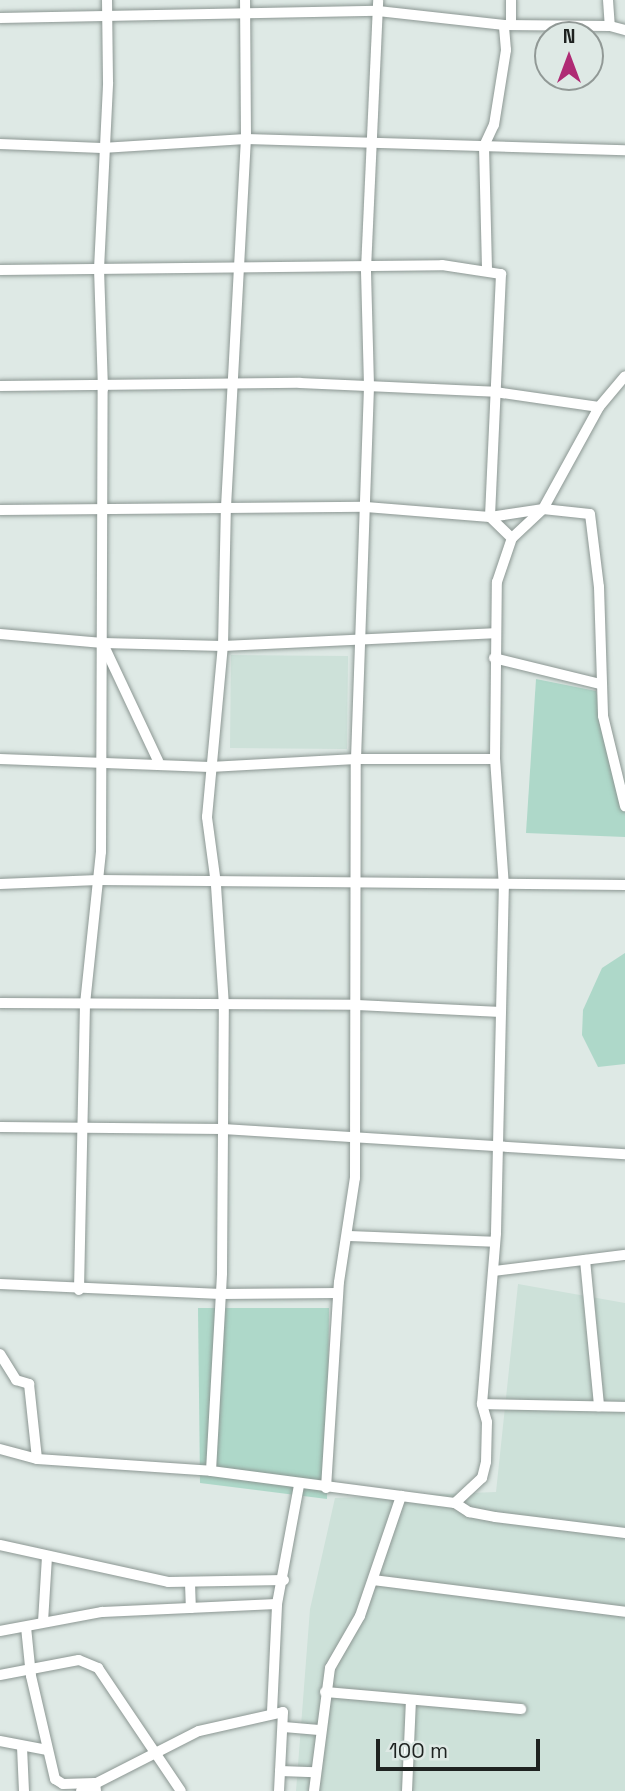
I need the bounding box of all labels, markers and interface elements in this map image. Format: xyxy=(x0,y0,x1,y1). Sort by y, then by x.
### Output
north arrow xyxy=(534,21,604,91)
text: N xyxy=(563,24,575,49)
scale bar xyxy=(380,1724,544,1768)
text: 100 m xyxy=(389,1737,448,1764)

